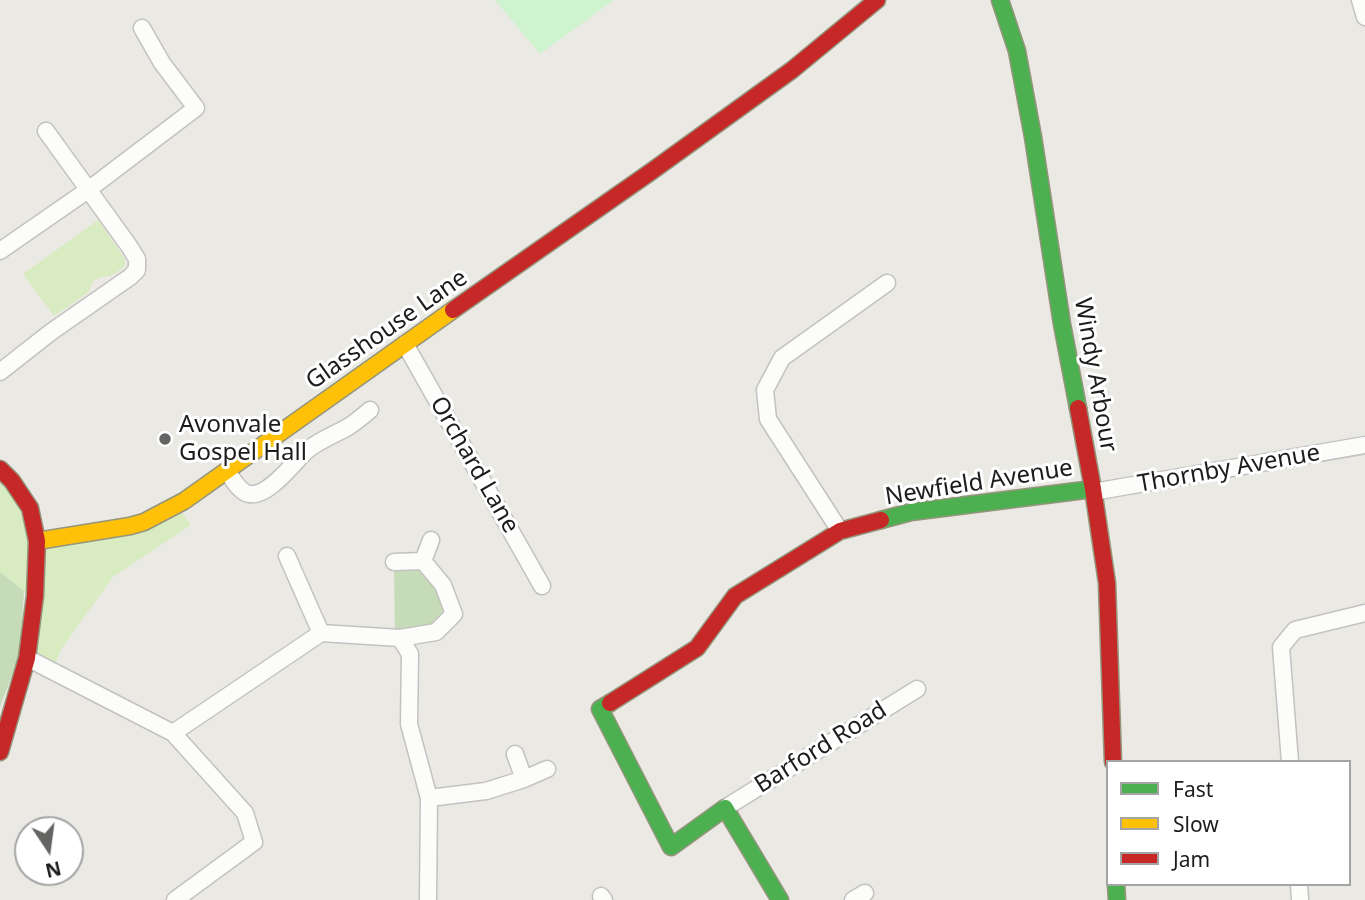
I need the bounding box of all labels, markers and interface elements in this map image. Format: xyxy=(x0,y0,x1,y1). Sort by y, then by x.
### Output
street label: Glasshouse Lane xyxy=(301,264,473,396)
street label: Windy Arbour xyxy=(1067,296,1123,454)
street label: Orchard Lane xyxy=(423,392,525,538)
place label: Avonvale Gospel Hall xyxy=(179,411,307,467)
marker: Avonvale Gospel Hall xyxy=(157,431,173,447)
street label: Thornby Avenue xyxy=(1136,439,1322,499)
street label: Newfield Avenue xyxy=(883,454,1075,512)
street label: Barford Road xyxy=(750,696,892,800)
legend xyxy=(1106,760,1351,886)
text: Fast xyxy=(1173,775,1213,803)
text: Slow xyxy=(1173,810,1219,838)
north arrow xyxy=(14,816,84,886)
text: Jam xyxy=(1173,845,1210,873)
text: N xyxy=(43,855,64,884)

